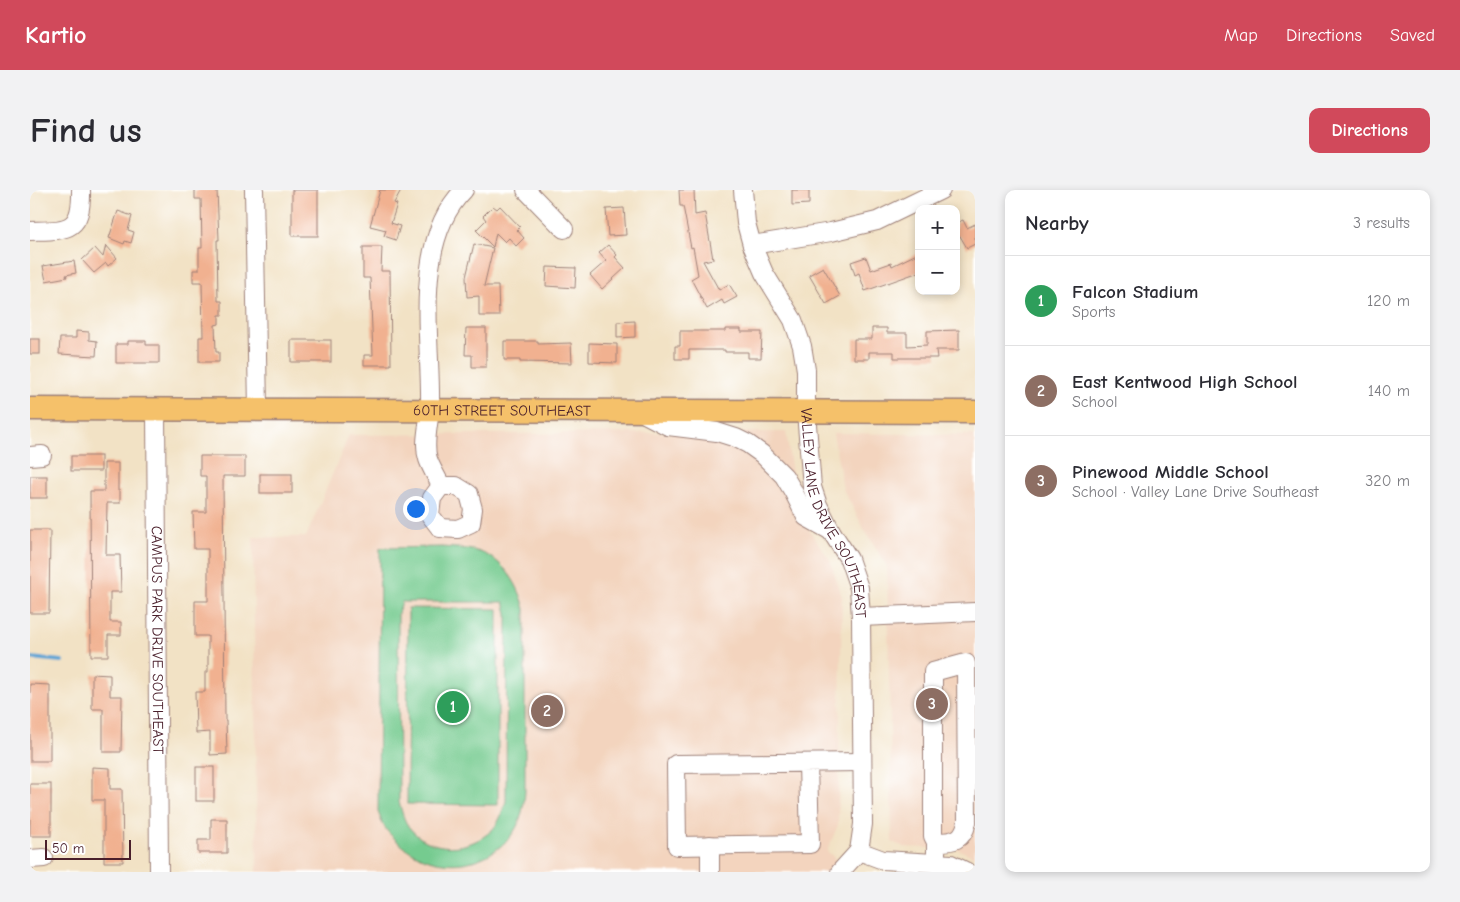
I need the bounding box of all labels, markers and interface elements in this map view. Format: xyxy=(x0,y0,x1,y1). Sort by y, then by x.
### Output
text: Kartio xyxy=(25,21,87,49)
text: Map xyxy=(1224,25,1258,46)
text: Directions xyxy=(1286,25,1362,46)
text: Saved xyxy=(1390,25,1435,46)
button: Directions xyxy=(1309,108,1430,153)
text: Find us xyxy=(30,110,142,151)
map controls xyxy=(915,205,960,295)
button: + xyxy=(915,205,960,250)
text: Nearby xyxy=(1025,211,1089,235)
text: 3 results xyxy=(1353,214,1410,232)
button: − xyxy=(915,250,960,295)
text: Falcon Stadium xyxy=(1072,281,1198,303)
text: 1 xyxy=(1038,292,1044,310)
text: 120 m xyxy=(1367,292,1410,310)
text: Sports xyxy=(1072,303,1115,321)
text: East Kentwood High School xyxy=(1072,371,1298,393)
text: 2 xyxy=(1037,382,1045,400)
text: 140 m xyxy=(1368,382,1410,400)
text: School xyxy=(1072,393,1118,411)
street label: 60TH STREET SOUTHEAST xyxy=(413,401,591,420)
street label: VALLEY LANE DRIVE SOUTHEAST xyxy=(797,408,870,619)
text: Pinewood Middle School xyxy=(1072,461,1269,483)
text: 3 xyxy=(1037,472,1045,490)
text: 320 m xyxy=(1365,472,1410,490)
text: School · Valley Lane Drive Southeast xyxy=(1072,483,1319,501)
your location xyxy=(403,496,429,522)
street label: CAMPUS PARK DRIVE SOUTHEAST xyxy=(148,526,167,755)
pin: 3 xyxy=(916,685,948,723)
pin: 1 xyxy=(437,688,469,726)
pin: 2 xyxy=(531,692,563,730)
scale bar xyxy=(45,837,131,860)
text: 50 m xyxy=(52,840,84,857)

